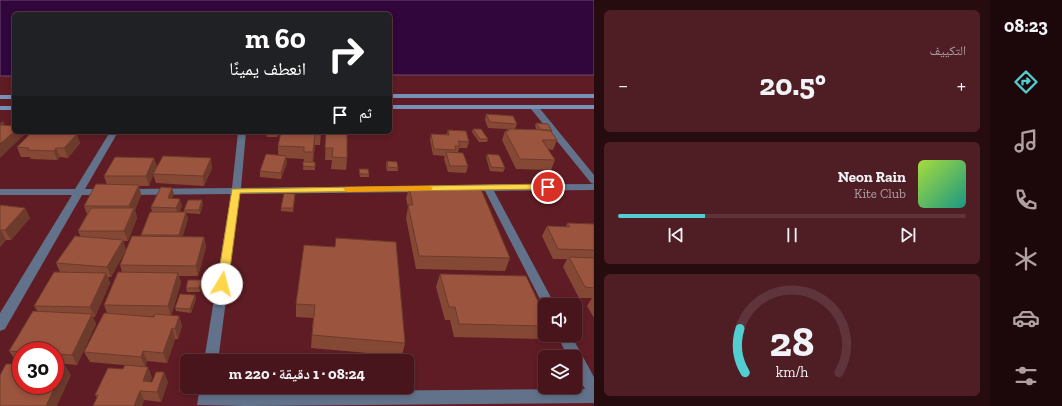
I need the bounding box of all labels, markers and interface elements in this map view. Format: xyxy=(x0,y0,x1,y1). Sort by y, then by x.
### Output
text: 08:23 xyxy=(1004,15,1048,37)
text: 60 m xyxy=(245,22,306,55)
icon: right xyxy=(320,28,372,80)
text: التكييف xyxy=(930,43,966,58)
text: انعطف يمينًا xyxy=(229,58,306,80)
text: 20.5° xyxy=(759,67,826,103)
icon: directions xyxy=(1012,68,1040,96)
text: − xyxy=(618,72,628,99)
text: + xyxy=(957,72,966,99)
icon: arrive xyxy=(329,104,351,126)
text: ثم xyxy=(359,104,372,122)
icon: music xyxy=(1012,127,1040,155)
text: Neon Rain xyxy=(838,168,906,186)
pin xyxy=(531,170,565,204)
icon: arrive xyxy=(537,176,559,198)
text: Kite Club xyxy=(854,186,906,201)
icon: phone xyxy=(1012,186,1040,214)
icon: previous xyxy=(665,224,687,246)
icon: pause xyxy=(781,224,803,246)
icon: next xyxy=(897,224,919,246)
icon: climate xyxy=(1012,245,1040,273)
position arrow xyxy=(201,263,243,305)
map controls xyxy=(538,298,582,394)
button: sound xyxy=(538,298,582,342)
icon: car xyxy=(1012,304,1040,332)
text: 28 xyxy=(770,317,814,367)
speed limit sign: 30 xyxy=(12,342,64,394)
button: layers xyxy=(538,350,582,394)
icon: filters xyxy=(1012,362,1040,390)
text: km/h xyxy=(776,364,808,381)
text: 08:24 · 1 دقيقة · 220 m xyxy=(229,365,365,383)

